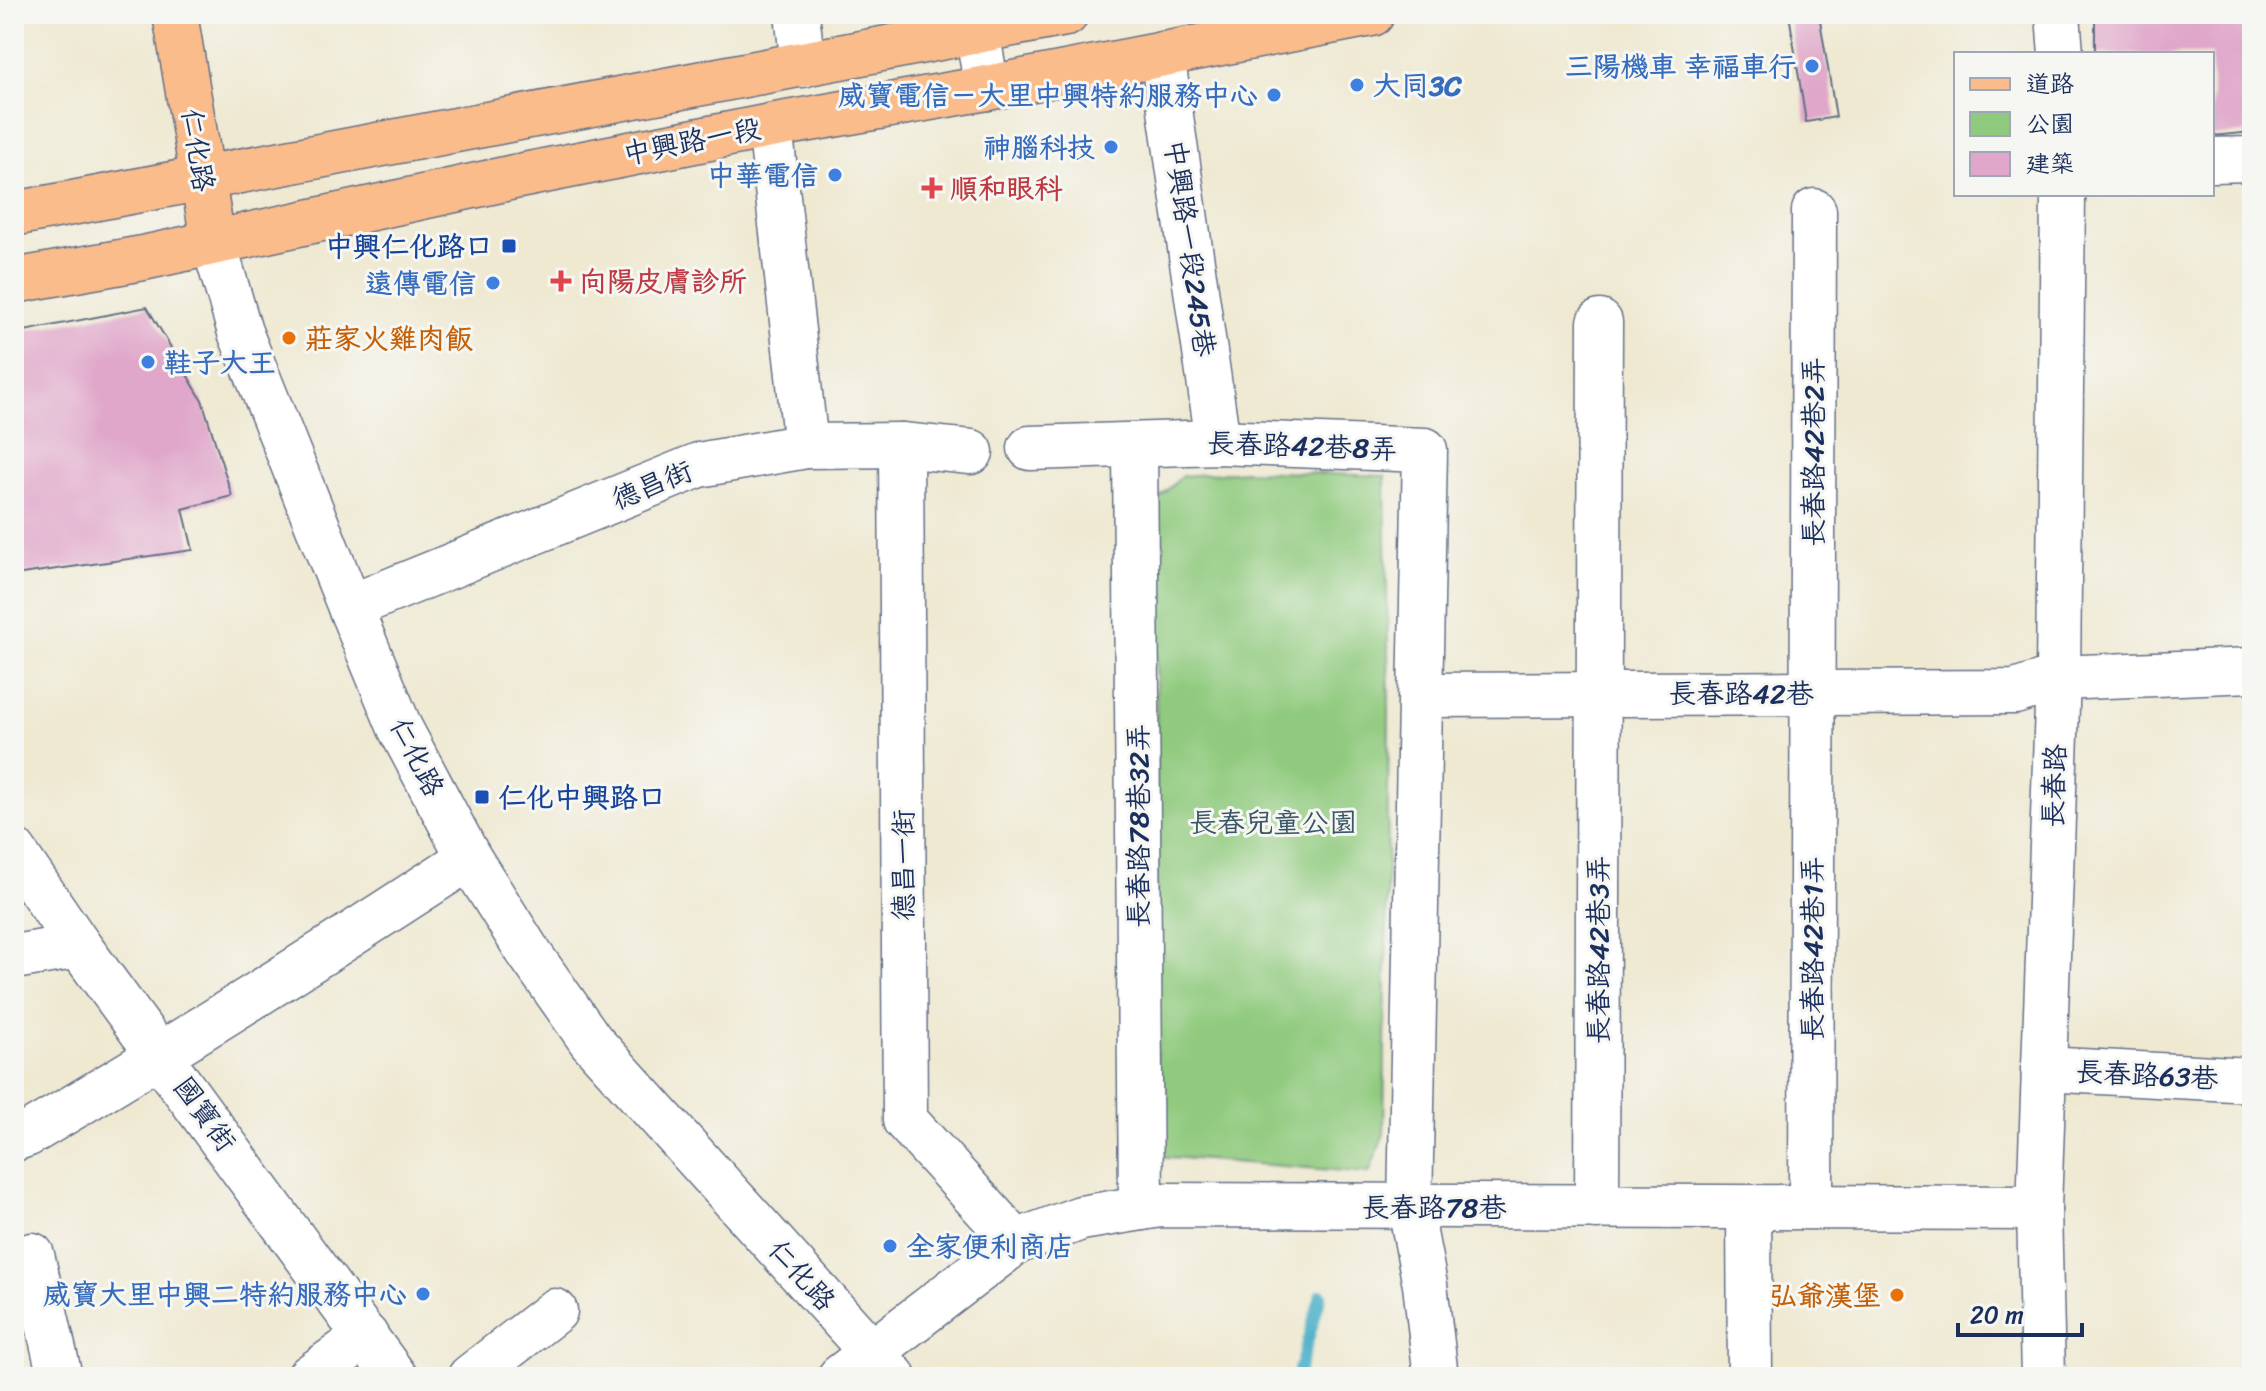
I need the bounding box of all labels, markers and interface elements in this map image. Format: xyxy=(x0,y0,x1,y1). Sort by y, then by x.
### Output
place label: 三陽機車 幸福車行 xyxy=(1565,42,1796,91)
legend xyxy=(1954,52,2214,196)
marker: 三陽機車 幸福車行 xyxy=(1803,57,1821,75)
place label: 大同3C xyxy=(1373,61,1462,110)
text: 道路 xyxy=(2026,63,2074,105)
place label: 威寶電信－大里中興特約服務中心 xyxy=(838,71,1258,120)
marker: 大同3C xyxy=(1348,76,1366,94)
marker: 威寶電信－大里中興特約服務中心 xyxy=(1265,86,1283,104)
text: 公園 xyxy=(2026,103,2074,145)
street label: 中興路一段 xyxy=(619,104,765,178)
street label: 仁化路 xyxy=(167,105,229,195)
place label: 神腦科技 xyxy=(983,123,1095,172)
street label: 中興路一段245巷 xyxy=(1151,136,1230,361)
marker: 神腦科技 xyxy=(1102,138,1120,156)
text: 建築 xyxy=(2026,143,2074,185)
place label: 中華電信 xyxy=(707,151,819,200)
place label: 順和眼科 xyxy=(950,164,1063,213)
marker: 中華電信 xyxy=(826,166,844,184)
marker: 順和眼科 xyxy=(921,177,943,199)
place label: 中興仁化路口 xyxy=(325,222,493,271)
marker: 中興仁化路口 xyxy=(500,237,518,255)
place label: 向陽皮膚診所 xyxy=(579,257,747,306)
place label: 遠傳電信 xyxy=(365,259,477,308)
marker: 向陽皮膚診所 xyxy=(550,270,572,292)
marker: 遠傳電信 xyxy=(484,274,502,292)
place label: 莊家火雞肉飯 xyxy=(305,314,473,363)
marker: 莊家火雞肉飯 xyxy=(280,329,298,347)
place label: 鞋子大王 xyxy=(164,338,276,387)
marker: 鞋子大王 xyxy=(139,353,157,371)
street label: 長春路42巷2弄 xyxy=(1789,357,1838,547)
street label: 長春路42巷8弄 xyxy=(1206,418,1398,474)
street label: 德昌街 xyxy=(604,447,700,523)
street label: 長春路42巷 xyxy=(1668,669,1815,718)
street label: 仁化路 xyxy=(376,708,458,806)
street label: 長春路78巷32弄 xyxy=(1114,724,1163,928)
street label: 長春路 xyxy=(2028,743,2080,829)
place label: 仁化中興路口 xyxy=(498,773,666,822)
marker: 仁化中興路口 xyxy=(473,788,491,806)
park label: 長春兒童公園 xyxy=(1189,798,1357,847)
street label: 德昌一街 xyxy=(879,809,928,921)
street label: 長春路42巷3弄 xyxy=(1574,855,1623,1045)
street label: 長春路42巷1弄 xyxy=(1788,856,1837,1042)
street label: 長春路63巷 xyxy=(2074,1047,2221,1103)
street label: 國寶街 xyxy=(160,1066,250,1162)
street label: 長春路78巷 xyxy=(1362,1183,1507,1232)
place label: 全家便利商店 xyxy=(906,1222,1074,1271)
street label: 仁化路 xyxy=(756,1227,848,1323)
marker: 全家便利商店 xyxy=(881,1237,899,1255)
place label: 威寶大里中興二特約服務中心 xyxy=(43,1270,407,1319)
place label: 弘爺漢堡 xyxy=(1769,1271,1881,1320)
marker: 威寶大里中興二特約服務中心 xyxy=(414,1285,432,1303)
marker: 弘爺漢堡 xyxy=(1888,1286,1906,1304)
scale bar xyxy=(1958,1287,2082,1337)
text: 20 m xyxy=(1970,1294,2024,1336)

